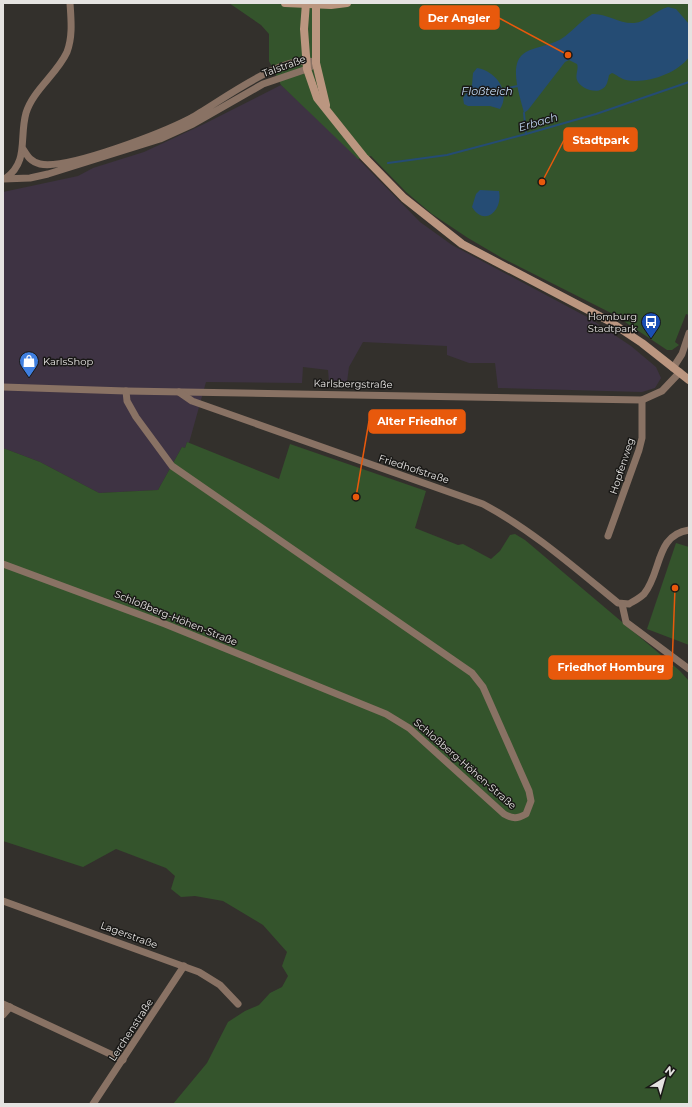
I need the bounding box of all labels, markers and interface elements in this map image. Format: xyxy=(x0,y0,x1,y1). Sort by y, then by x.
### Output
callout: Der Angler xyxy=(420,6,499,29)
text: Der Angler xyxy=(428,11,491,25)
street label: Talstraße xyxy=(261,52,307,80)
water label: Floßteich xyxy=(461,84,513,98)
water label: Erbach xyxy=(517,110,559,134)
callout: Stadtpark xyxy=(564,128,637,151)
text: Stadtpark xyxy=(572,133,630,147)
place label: Homburg Stadtpark xyxy=(588,310,637,335)
bus stop icon: Homburg Stadtpark xyxy=(640,311,662,339)
shop icon: KarlsShop xyxy=(18,350,40,378)
place label: KarlsShop xyxy=(43,355,94,368)
street label: Karlsbergstraße xyxy=(313,377,393,391)
callout: Alter Friedhof xyxy=(369,410,465,433)
text: Alter Friedhof xyxy=(376,414,458,428)
street label: Hopfenweg xyxy=(607,436,637,496)
street label: Friedhofstraße xyxy=(377,451,451,487)
street label: Schloßberg-Höhen-Straße xyxy=(113,587,239,649)
callout: Friedhof Homburg xyxy=(549,656,672,679)
text: Friedhof Homburg xyxy=(558,660,664,674)
street label: Schloßberg-Höhen-Straße xyxy=(411,716,519,812)
street label: Lagerstraße xyxy=(99,919,159,951)
street label: Lerchenstraße xyxy=(106,996,156,1064)
north arrow xyxy=(644,1059,684,1099)
text: N xyxy=(662,1063,678,1079)

